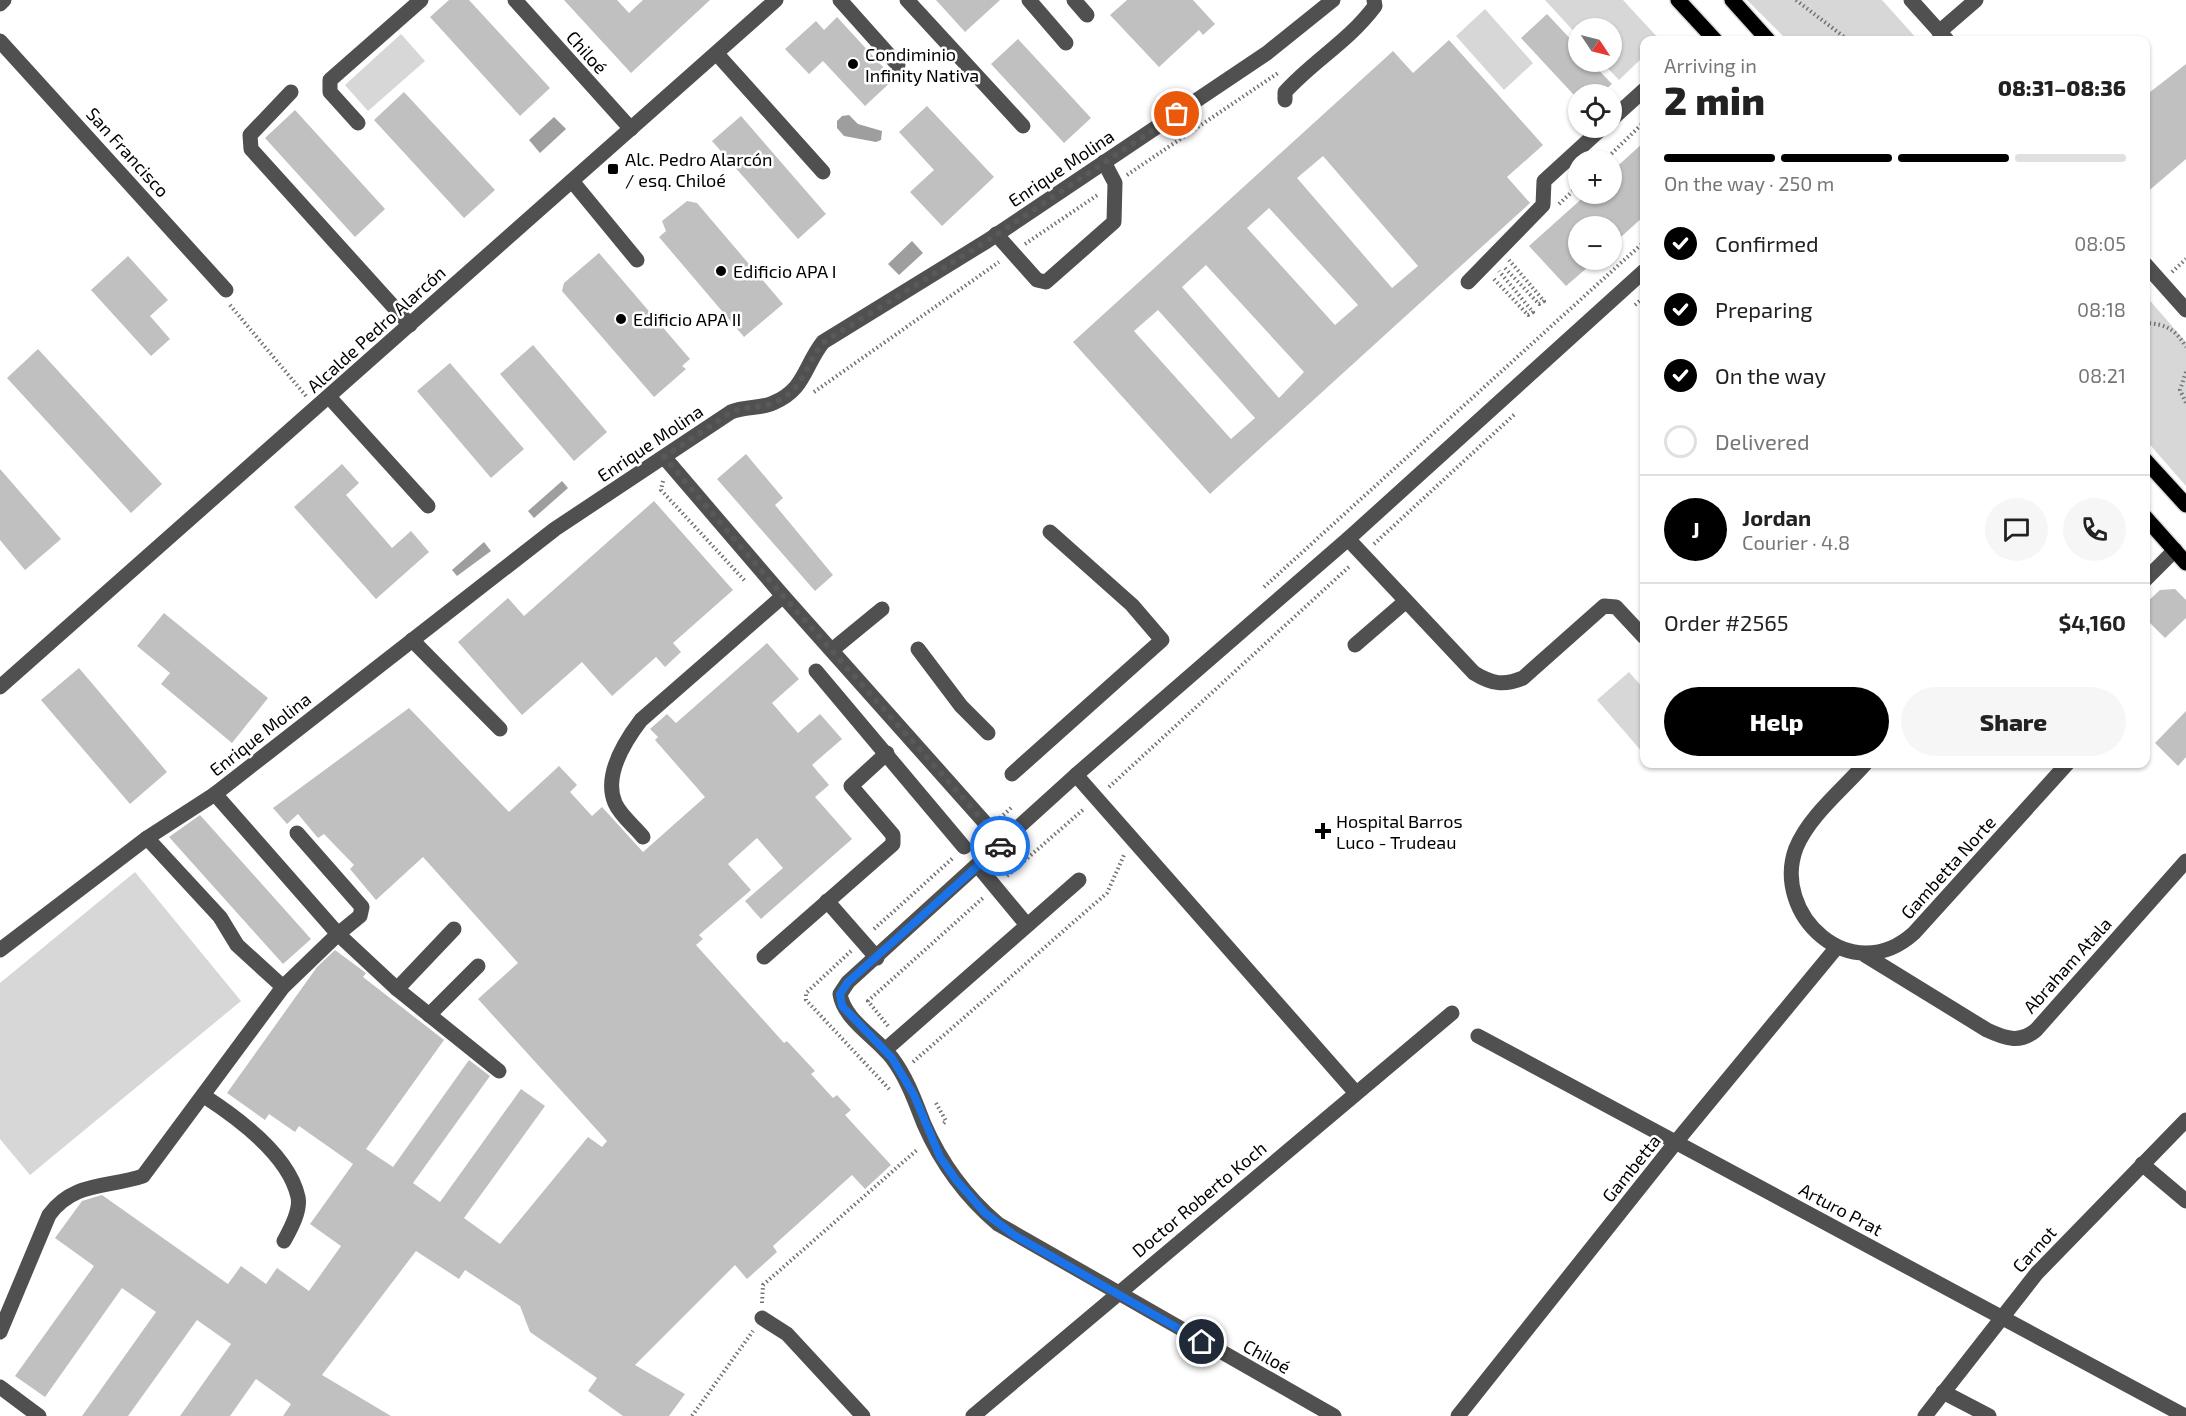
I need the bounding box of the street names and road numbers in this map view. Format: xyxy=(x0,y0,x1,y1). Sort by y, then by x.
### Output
street label: Chiloé xyxy=(562,26,612,78)
street label: San Francisco xyxy=(82,103,174,201)
street label: Enrique Molina xyxy=(1004,125,1118,211)
street label: Alcalde Pedro Alarcón xyxy=(302,261,450,397)
street label: Enrique Molina xyxy=(593,400,707,486)
street label: Enrique Molina xyxy=(205,688,315,780)
street label: Gambetta Norte xyxy=(1896,811,2000,923)
street label: Abraham Atala xyxy=(2018,913,2116,1017)
street label: Gambetta xyxy=(1597,1130,1665,1206)
street label: Doctor Roberto Koch xyxy=(1127,1136,1271,1262)
street label: Arturo Prat xyxy=(1796,1178,1887,1240)
street label: Carnot xyxy=(2007,1221,2061,1277)
street label: Chiloé xyxy=(1240,1334,1294,1378)

